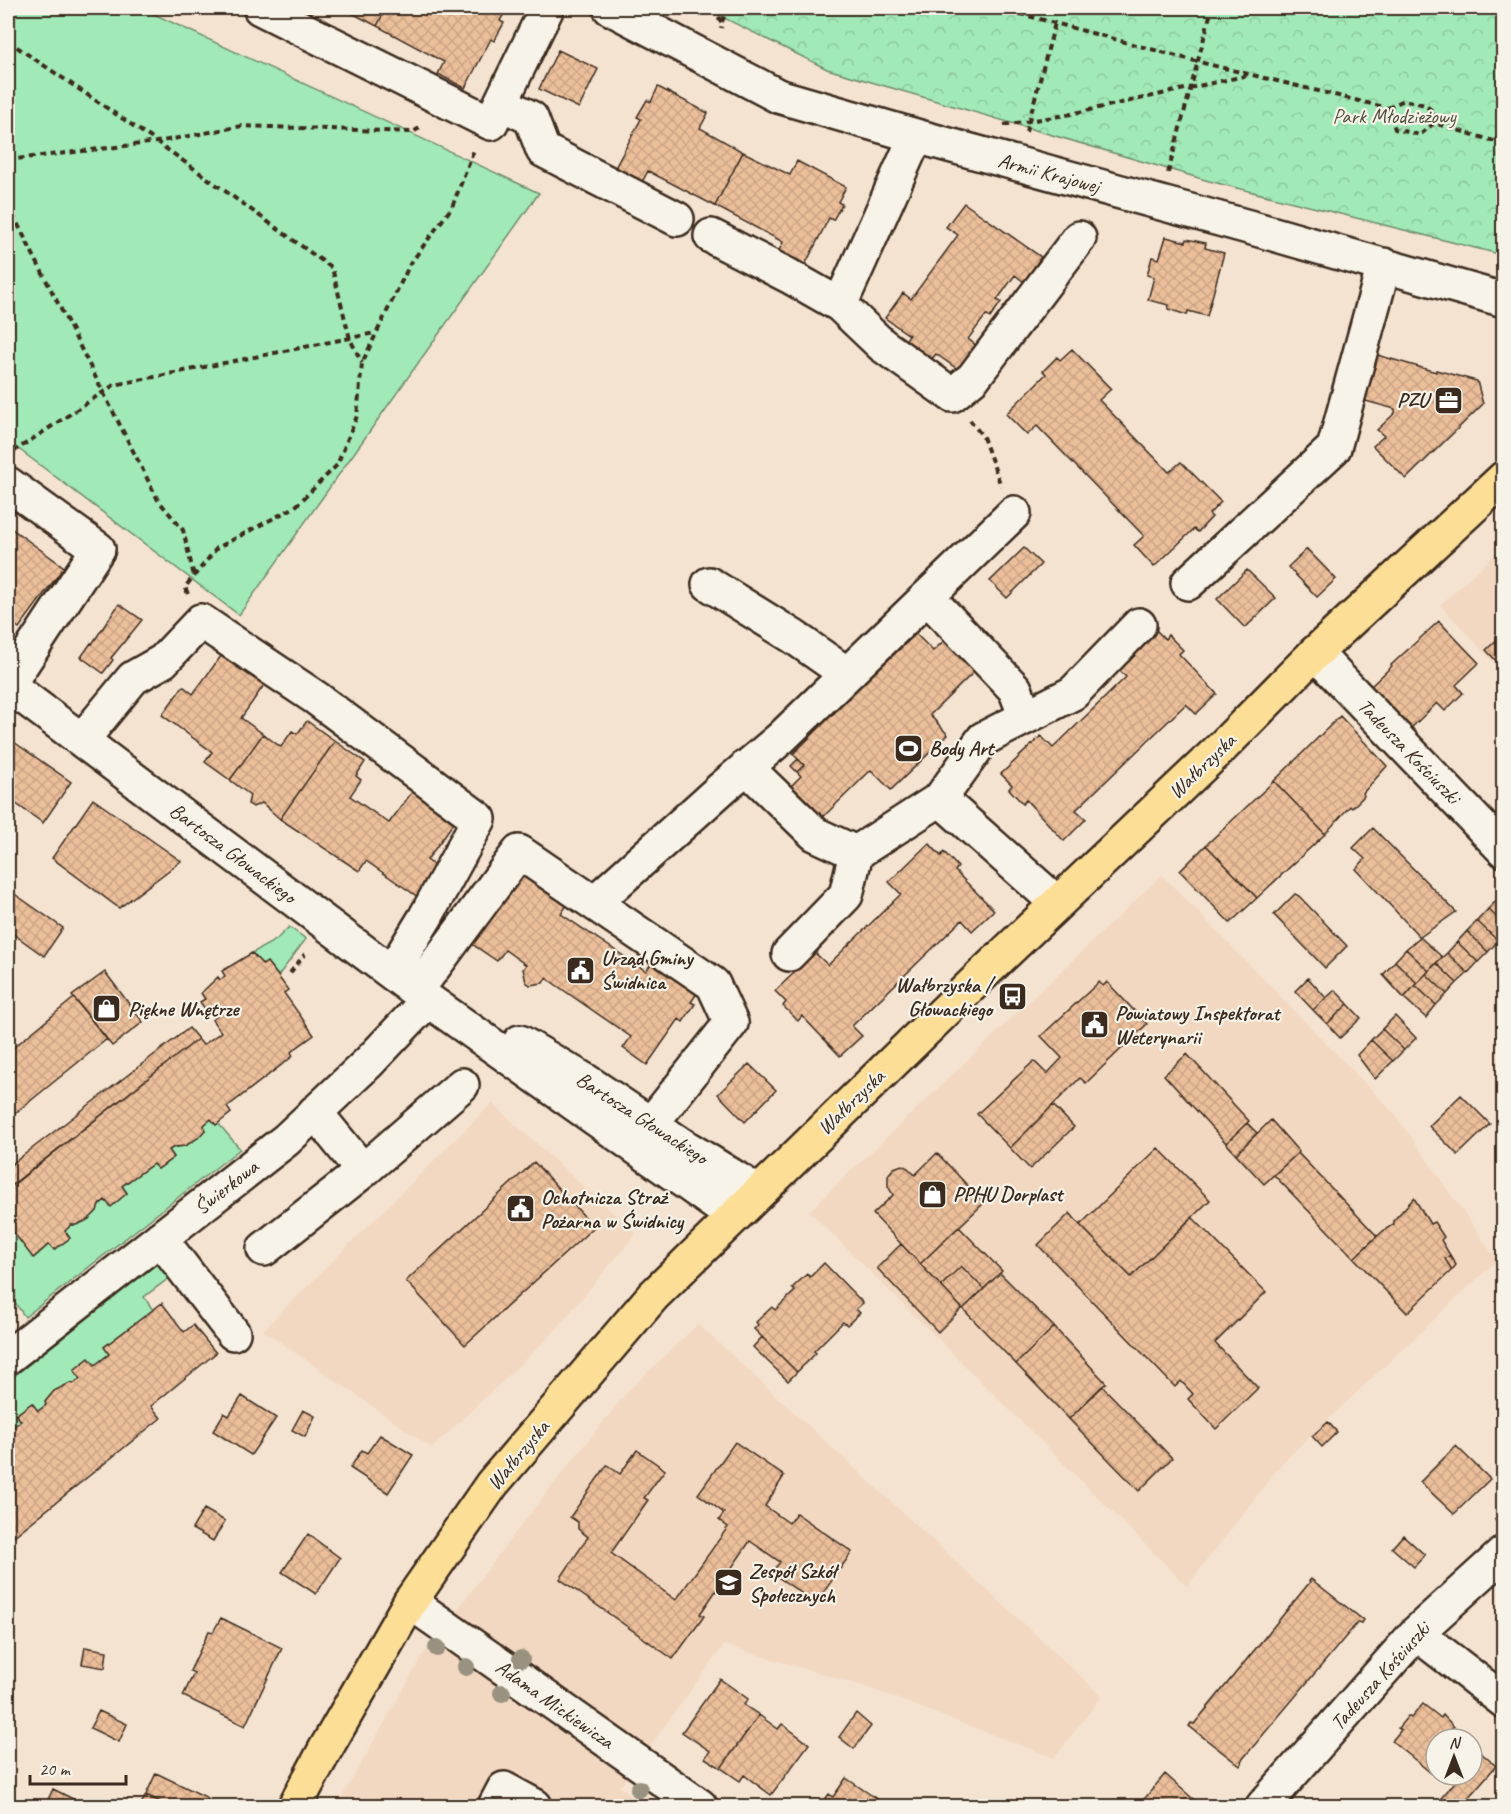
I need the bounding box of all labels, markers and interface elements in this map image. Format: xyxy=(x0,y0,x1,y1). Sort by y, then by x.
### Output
park label: Park Młodzieżowy xyxy=(1332,103,1457,129)
street label: Armii Krajowej xyxy=(995,147,1105,200)
office icon: PZU xyxy=(1433,384,1465,416)
place label: PZU xyxy=(1397,387,1433,413)
street label: Tadeusza Kościuszki xyxy=(1352,693,1468,811)
street label: Wałbrzyska xyxy=(1163,726,1242,804)
sports icon: Body Art xyxy=(892,732,924,764)
place label: Body Art xyxy=(929,735,996,762)
street label: Bartosza Głowackiego xyxy=(165,797,303,911)
place label: Urząd Gminy Świdnica xyxy=(601,945,694,995)
public building icon: Urząd Gminy Świdnica xyxy=(564,954,596,986)
place label: Wałbrzyska / Głowackiego xyxy=(896,972,996,1022)
bus stop icon: Wałbrzyska / Głowackiego xyxy=(997,981,1029,1013)
shop icon: Piękne Wnętrze xyxy=(91,993,123,1025)
place label: Piękne Wnętrze xyxy=(128,996,240,1022)
place label: Powiatowy Inspektorat Weterynarii xyxy=(1115,1000,1282,1050)
public building icon: Powiatowy Inspektorat Weterynarii xyxy=(1078,1009,1110,1041)
street label: Wałbrzyska xyxy=(812,1062,891,1140)
street label: Bartosza Głowackiego xyxy=(571,1066,715,1172)
street label: Świerkowa xyxy=(189,1153,265,1220)
shop icon: PPHU Dorplast xyxy=(916,1178,948,1210)
place label: PPHU Dorplast xyxy=(953,1181,1065,1207)
place label: Ochotnicza Straż Pożarna w Świdnicy xyxy=(541,1184,685,1235)
public building icon: Ochotnicza Straż Pożarna w Świdnicy xyxy=(504,1193,536,1225)
street label: Wałbrzyska xyxy=(481,1413,556,1495)
place label: Zespół Szkół Społecznych xyxy=(749,1558,840,1608)
school or university icon: Zespół Szkół Społecznych xyxy=(712,1567,744,1599)
street label: Tadeusza Kościuszki xyxy=(1325,1614,1437,1735)
street label: Adama Mickiewicza xyxy=(491,1654,621,1755)
north arrow xyxy=(1424,1727,1484,1787)
text: N xyxy=(1449,1733,1462,1753)
scale bar xyxy=(30,1748,126,1786)
text: 20 m xyxy=(39,1758,72,1780)

